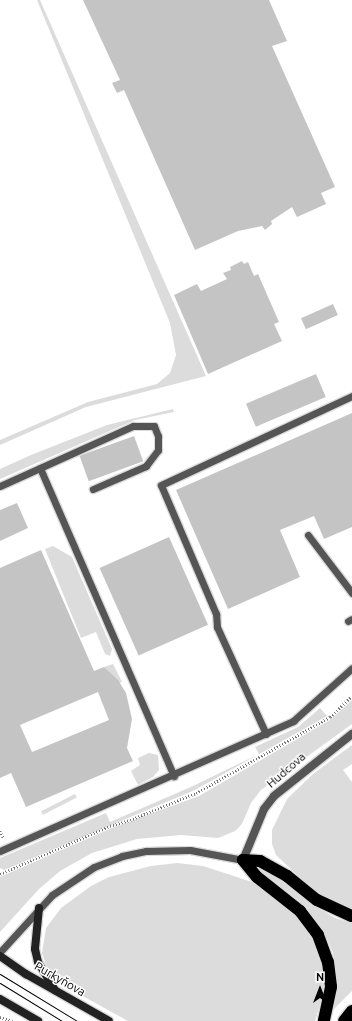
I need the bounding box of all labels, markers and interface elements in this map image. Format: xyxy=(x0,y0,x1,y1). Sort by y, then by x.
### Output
street label: Hudcova xyxy=(264,749,308,791)
street label: Purkyňova xyxy=(32,959,88,999)
north arrow xyxy=(300,969,340,1009)
text: N xyxy=(316,971,324,983)

